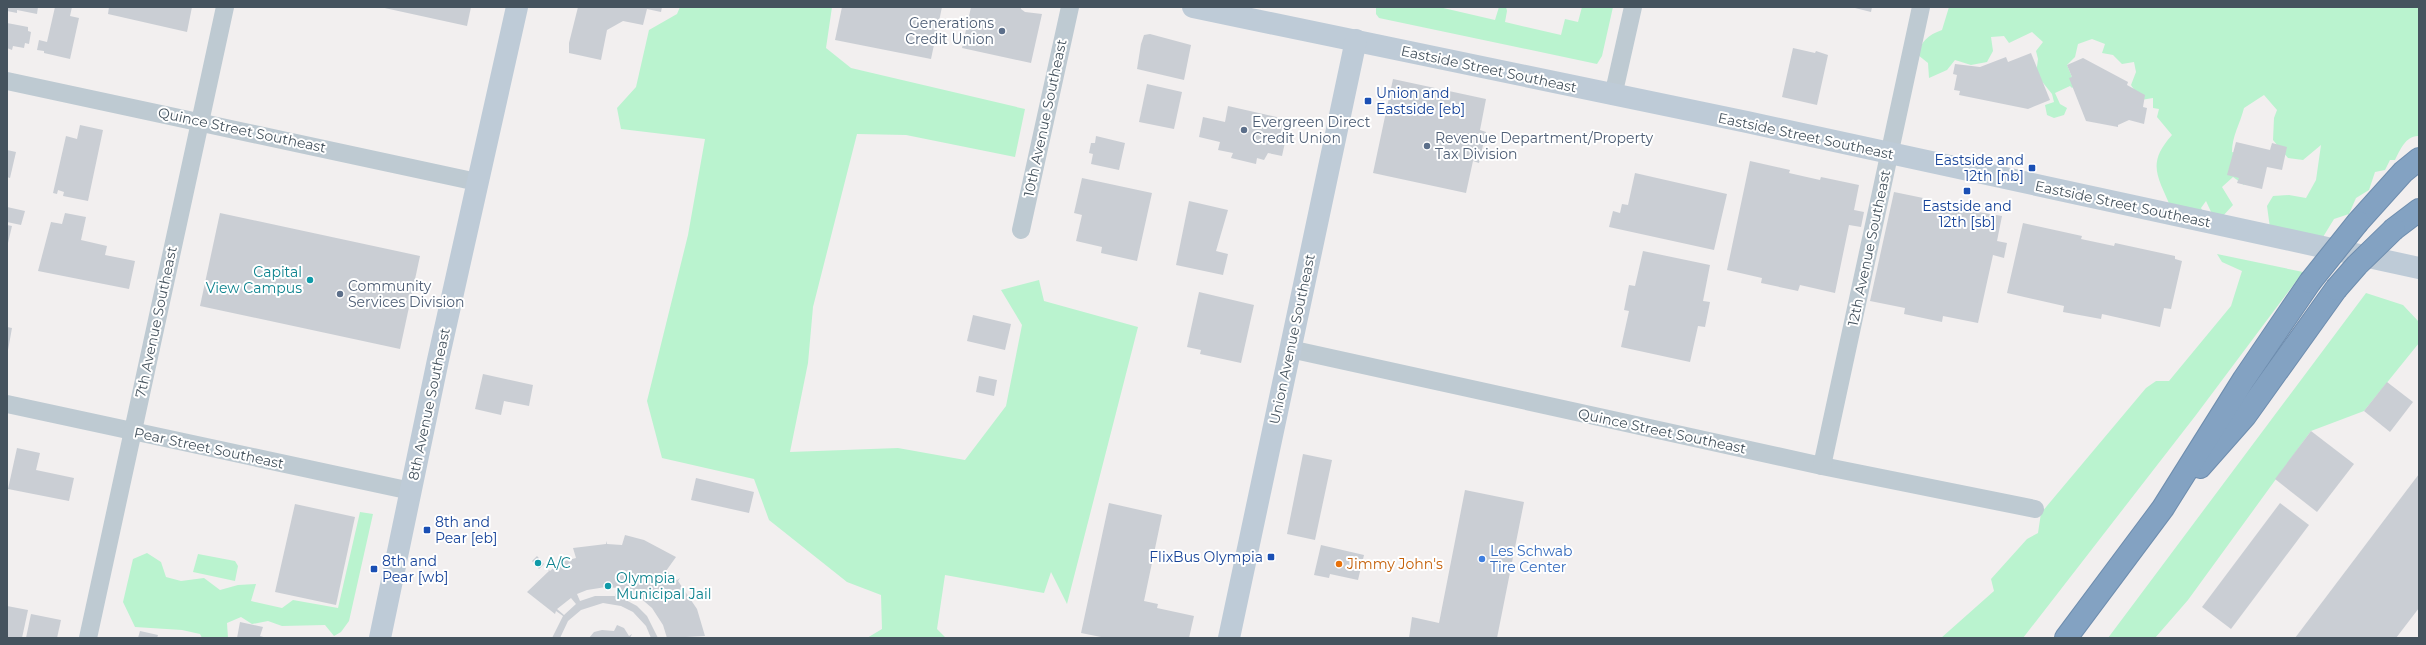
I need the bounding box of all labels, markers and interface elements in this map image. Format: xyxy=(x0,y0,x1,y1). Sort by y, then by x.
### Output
place label: Generations Credit Union xyxy=(905,14,994,48)
marker: Generations Credit Union xyxy=(997,26,1007,36)
street label: 10th Avenue Southeast xyxy=(1019,37,1071,198)
street label: Eastside Street Southeast xyxy=(1399,42,1579,96)
place label: Union and Eastside [eb] xyxy=(1376,84,1465,118)
marker: Union and Eastside [eb] xyxy=(1363,96,1373,106)
street label: Quince Street Southeast xyxy=(156,103,328,157)
street label: Eastside Street Southeast xyxy=(1716,109,1896,163)
place label: Evergreen Direct Credit Union xyxy=(1252,113,1371,147)
marker: Evergreen Direct Credit Union xyxy=(1239,125,1249,135)
place label: Revenue Department/Property Tax Division xyxy=(1435,129,1654,163)
marker: Revenue Department/Property Tax Division xyxy=(1422,141,1432,151)
place label: Eastside and 12th [nb] xyxy=(1935,151,2024,185)
marker: Eastside and 12th [nb] xyxy=(2027,163,2037,173)
street label: 12th Avenue Southeast xyxy=(1844,168,1894,328)
street label: Eastside Street Southeast xyxy=(2033,177,2213,231)
marker: Eastside and 12th [sb] xyxy=(1962,186,1972,196)
place label: Eastside and 12th [sb] xyxy=(1922,197,2012,231)
street label: 7th Avenue Southeast xyxy=(131,244,181,399)
street label: Union Avenue Southeast xyxy=(1265,252,1319,426)
place label: Capital View Campus xyxy=(206,263,302,297)
marker: Capital View Campus xyxy=(305,275,315,285)
place label: Community Services Division xyxy=(348,277,464,311)
marker: Community Services Division xyxy=(335,289,345,299)
street label: 8th Avenue Southeast xyxy=(404,326,454,482)
street label: Quince Street Southeast xyxy=(1576,404,1748,458)
street label: Pear Street Southeast xyxy=(132,423,286,473)
place label: 8th and Pear [eb] xyxy=(435,513,498,547)
marker: 8th and Pear [eb] xyxy=(422,525,432,535)
place label: Les Schwab Tire Center xyxy=(1490,542,1573,576)
place label: FlixBus Olympia xyxy=(1149,548,1263,566)
place label: 8th and Pear [wb] xyxy=(382,552,448,586)
marker: FlixBus Olympia xyxy=(1266,552,1276,562)
place label: A/C xyxy=(546,554,571,572)
marker: Les Schwab Tire Center xyxy=(1477,554,1487,564)
place label: Jimmy John's xyxy=(1346,555,1443,573)
marker: A/C xyxy=(533,558,543,568)
marker: Jimmy John's xyxy=(1334,559,1344,569)
marker: 8th and Pear [wb] xyxy=(369,564,379,574)
place label: Olympia Municipal Jail xyxy=(616,569,712,603)
marker: Olympia Municipal Jail xyxy=(603,581,613,591)

